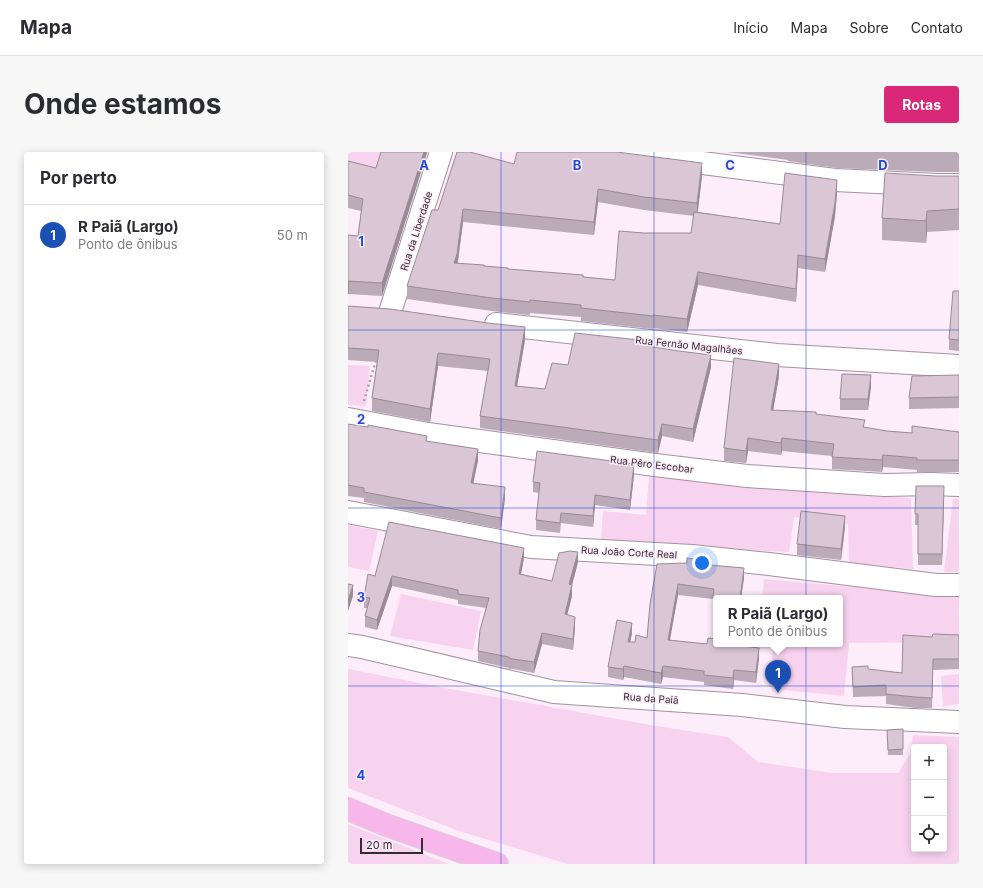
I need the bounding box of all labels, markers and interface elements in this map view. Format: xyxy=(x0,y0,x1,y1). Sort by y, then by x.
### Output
text: Mapa xyxy=(20,16,72,39)
text: Início xyxy=(733,19,769,36)
text: Mapa xyxy=(791,19,828,36)
text: Sobre xyxy=(850,19,889,36)
text: Contato xyxy=(911,19,963,36)
button: Rotas xyxy=(884,86,959,123)
text: Onde estamos xyxy=(24,87,221,121)
text: A xyxy=(419,157,429,173)
text: B xyxy=(573,157,582,173)
text: C xyxy=(725,157,735,173)
text: D xyxy=(878,157,888,173)
text: Por perto xyxy=(40,168,117,188)
street label: Rua da Liberdade xyxy=(398,190,435,272)
text: R Paiã (Largo) xyxy=(78,217,179,236)
text: 1 xyxy=(50,227,56,243)
text: 50 m xyxy=(277,227,308,243)
text: 1 xyxy=(358,233,364,249)
text: Ponto de ônibus xyxy=(78,236,178,252)
street label: Rua Fernão Magalhães xyxy=(635,333,743,357)
text: 2 xyxy=(357,411,365,427)
street label: Rua Pêro Escobar xyxy=(610,453,695,475)
street label: Rua João Corte Real xyxy=(581,543,677,561)
your location xyxy=(692,553,712,573)
text: 3 xyxy=(357,589,365,605)
popup xyxy=(713,595,843,647)
text: R Paiã (Largo) xyxy=(728,604,828,623)
text: Ponto de ônibus xyxy=(728,623,827,639)
pin: 1 xyxy=(765,660,791,693)
street label: Rua da Paiã xyxy=(623,690,679,706)
map controls xyxy=(911,744,947,852)
button: + xyxy=(911,744,947,780)
text: 4 xyxy=(357,767,366,783)
button: − xyxy=(911,780,947,816)
button: locate xyxy=(911,816,947,852)
scale bar xyxy=(360,836,423,855)
text: 20 m xyxy=(366,838,392,852)

